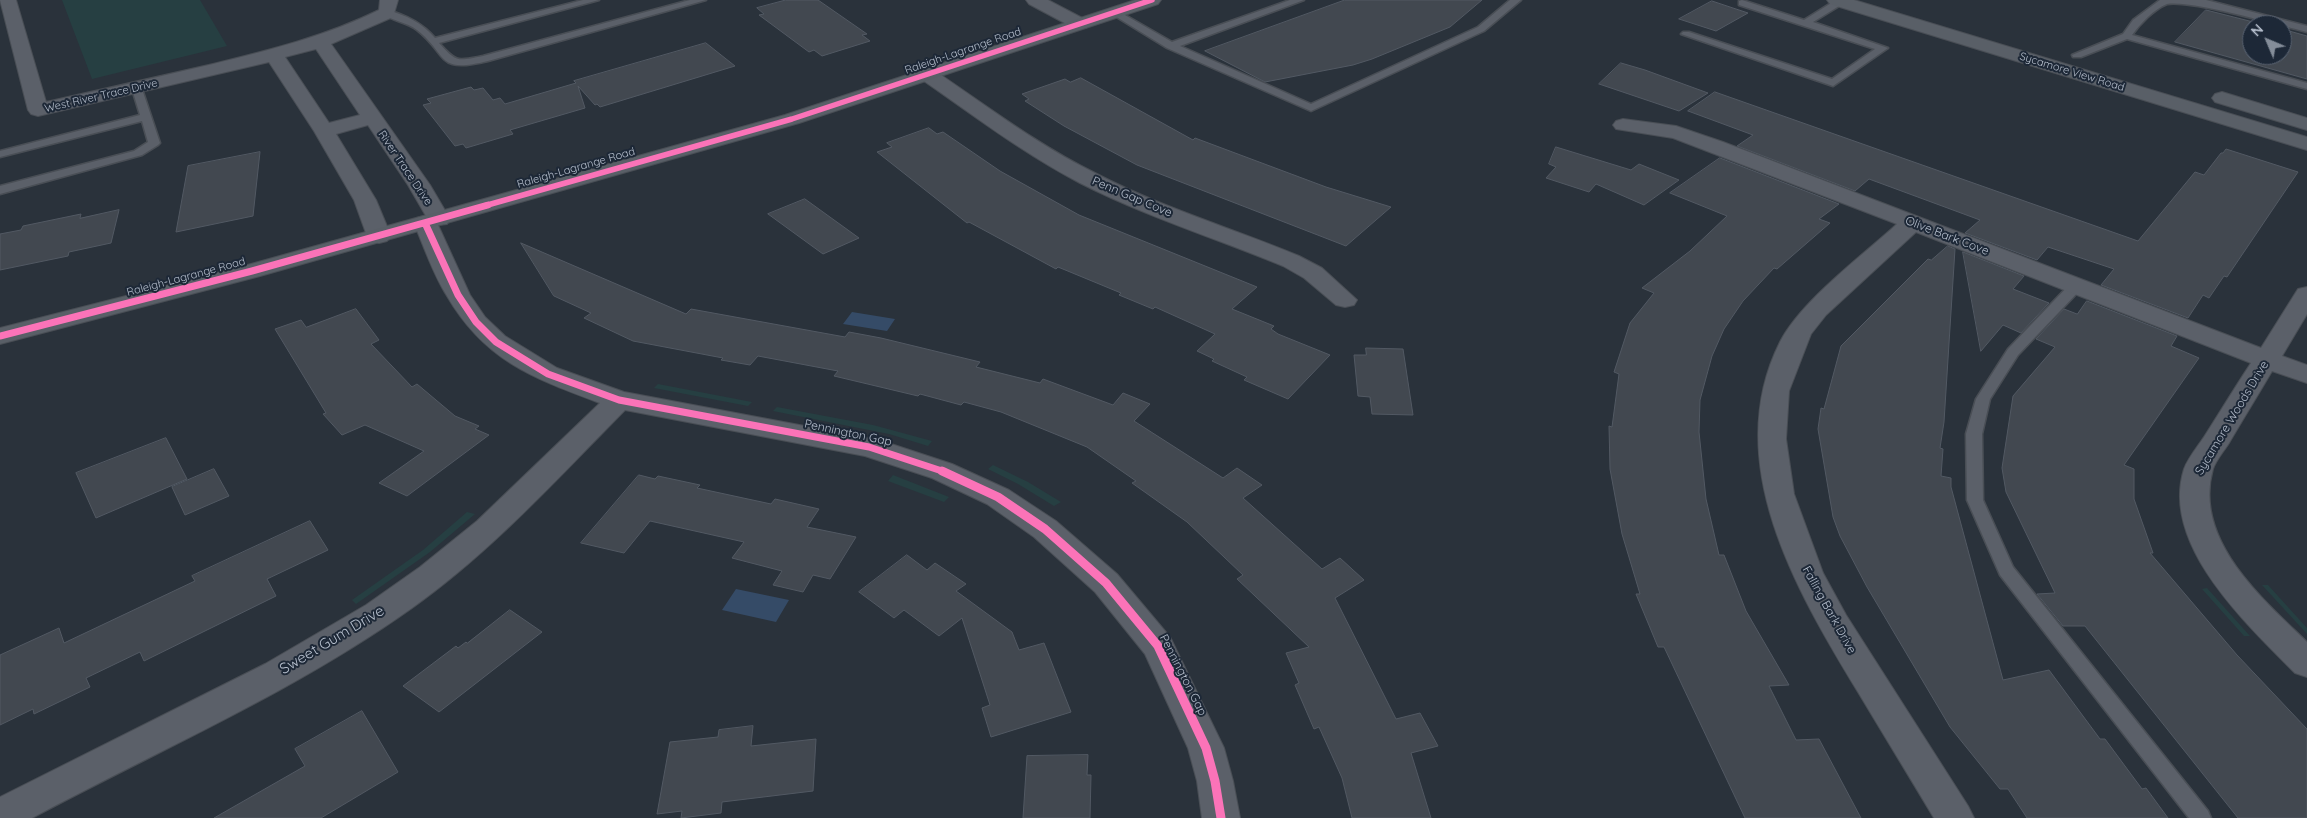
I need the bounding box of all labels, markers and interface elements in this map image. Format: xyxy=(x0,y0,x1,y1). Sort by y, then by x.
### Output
north arrow xyxy=(2242,15,2292,65)
text: N xyxy=(2247,20,2267,40)
street label: Raleigh-Lagrange Road xyxy=(903,25,1023,77)
street label: Sycamore View Road xyxy=(2018,50,2126,94)
street label: West River Trace Drive xyxy=(43,77,159,115)
street label: River Trace Drive xyxy=(375,128,435,208)
street label: Raleigh-Lagrange Road xyxy=(515,145,637,191)
street label: Penn Gap Cove xyxy=(1090,174,1174,220)
street label: Olive Bark Cove xyxy=(1903,213,1991,259)
street label: Raleigh-Lagrange Road xyxy=(125,255,247,299)
street label: Sycamore Woods Drive xyxy=(2192,358,2272,478)
street label: Pennington Gap xyxy=(803,417,893,449)
street label: Falling Bark Drive xyxy=(1799,564,1859,656)
street label: Sweet Gum Drive xyxy=(277,602,387,678)
street label: Pennington Gap xyxy=(1156,632,1210,718)

